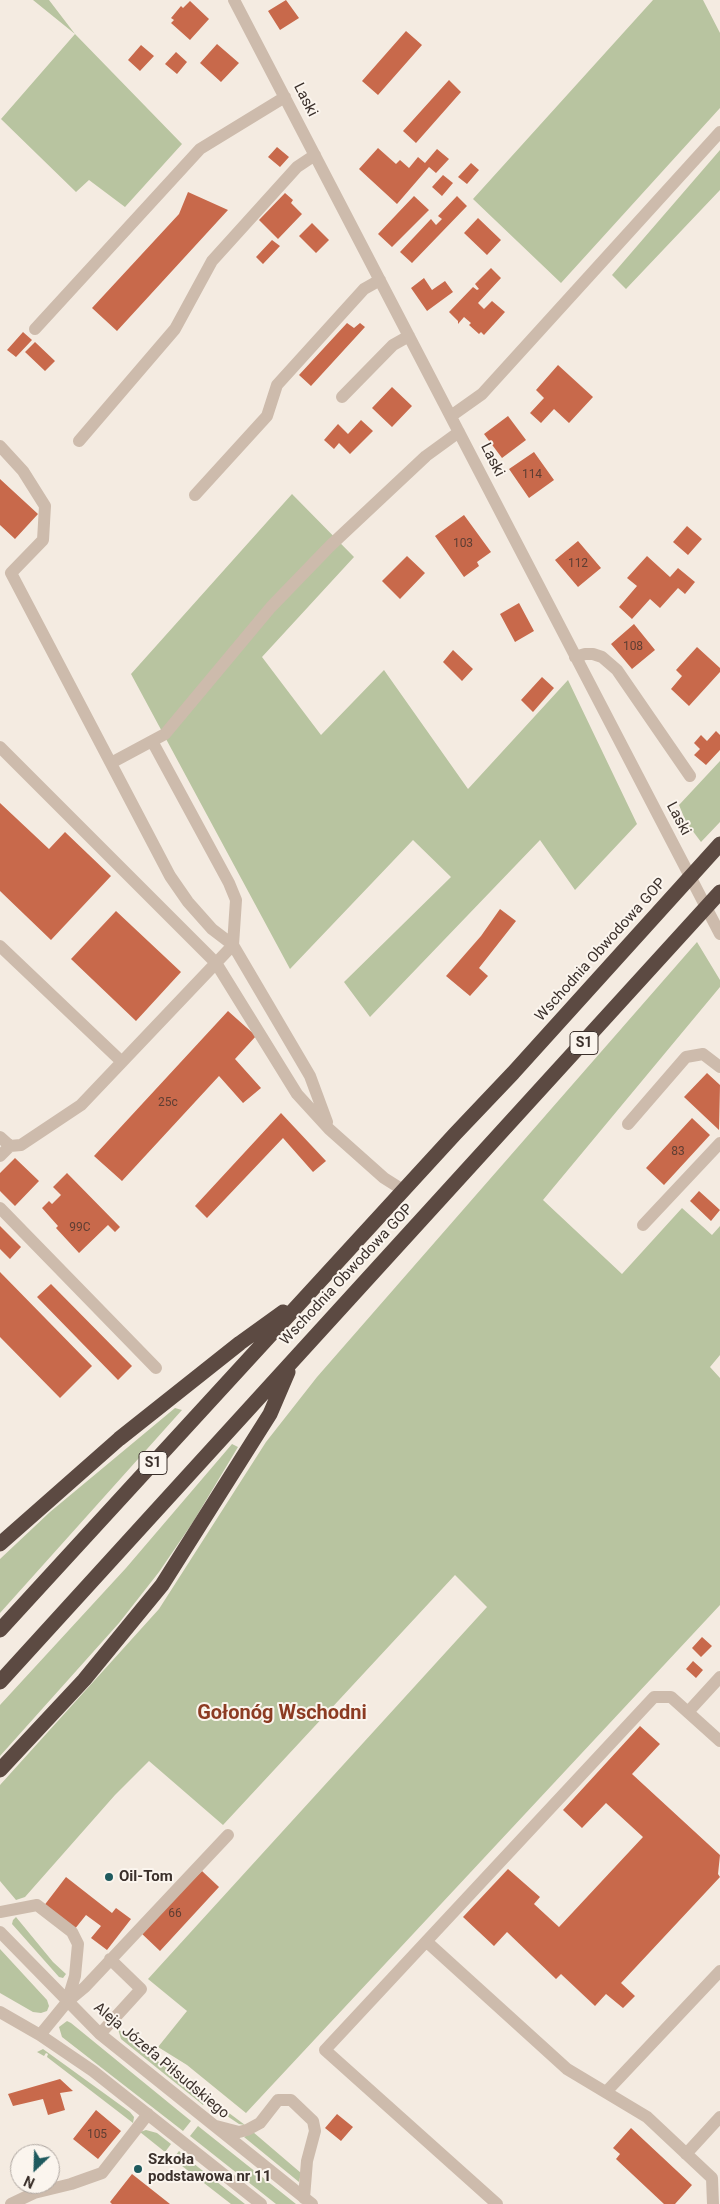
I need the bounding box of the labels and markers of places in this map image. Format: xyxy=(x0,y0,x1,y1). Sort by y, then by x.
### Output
place label: Oil-Tom xyxy=(119,1868,173,1886)
marker: Oil-Tom xyxy=(103,1871,115,1883)
place label: Szkoła podstawowa nr 11 xyxy=(148,2151,271,2186)
marker: Szkoła podstawowa nr 11 xyxy=(132,2163,144,2175)

